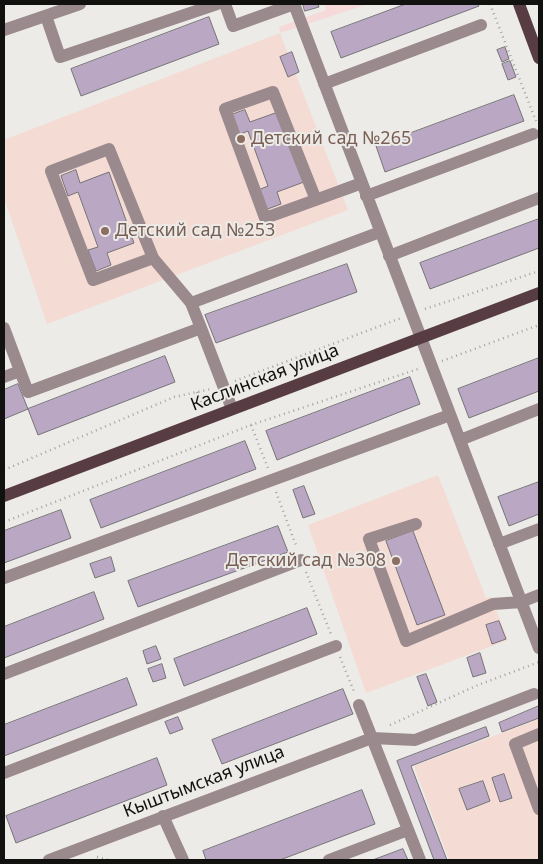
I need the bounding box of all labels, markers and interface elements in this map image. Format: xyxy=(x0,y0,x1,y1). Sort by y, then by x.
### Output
place label: Детский сад №265 xyxy=(251,128,411,150)
marker: Детский сад №265 xyxy=(235,133,247,145)
place label: Детский сад №253 xyxy=(115,220,275,242)
marker: Детский сад №253 xyxy=(99,225,111,237)
street label: Каслинская улица xyxy=(188,340,342,416)
place label: Детский сад №308 xyxy=(226,550,386,572)
marker: Детский сад №308 xyxy=(390,555,402,567)
street label: Кыштымская улица xyxy=(120,741,288,823)

